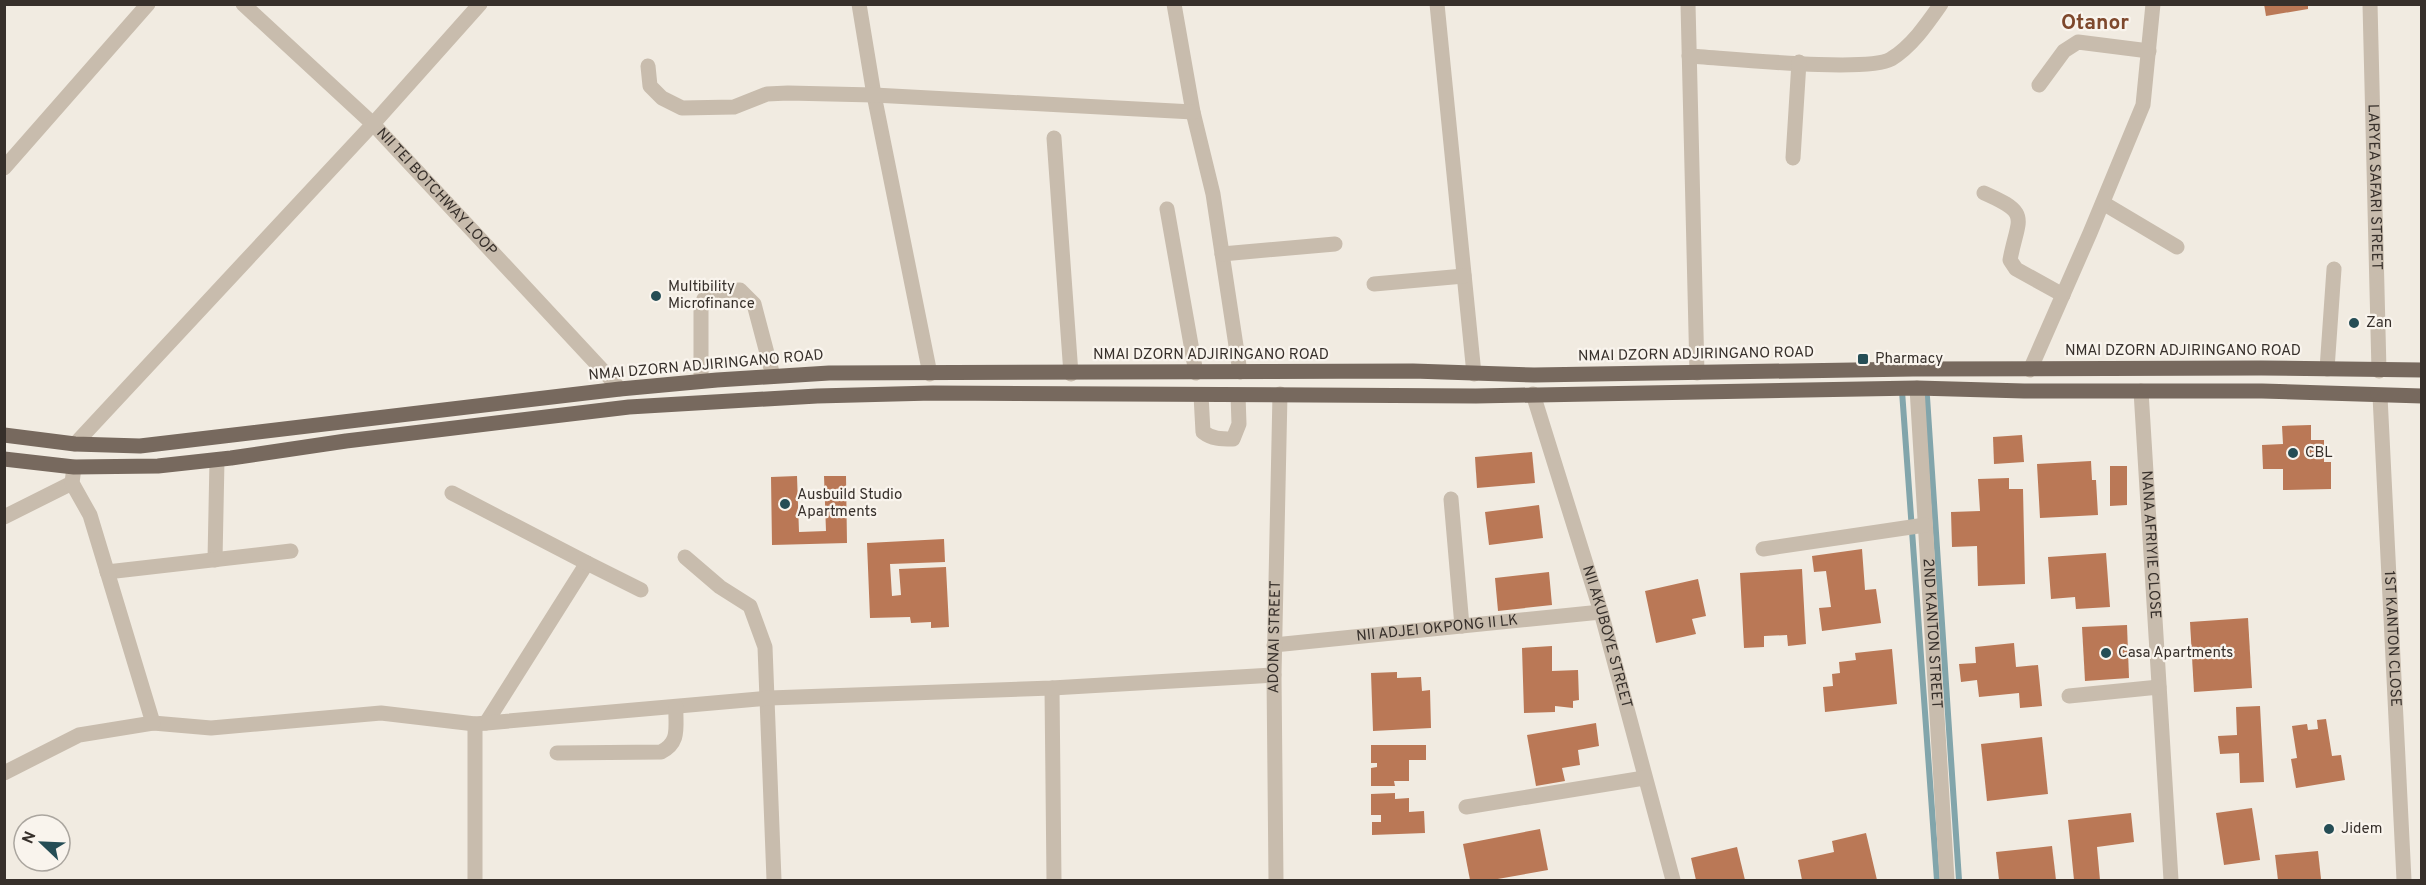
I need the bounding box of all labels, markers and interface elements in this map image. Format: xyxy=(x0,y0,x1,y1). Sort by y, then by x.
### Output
district label: Otanor xyxy=(2061,10,2129,37)
street label: LARYEA SAFARI STREET xyxy=(2363,104,2386,270)
street label: NII TEI BOTCHWAY LOOP xyxy=(372,124,501,260)
place label: Multibility Microfinance xyxy=(668,278,755,314)
marker: Multibility Microfinance xyxy=(649,289,663,303)
place label: Zan xyxy=(2366,314,2392,333)
marker: Zan xyxy=(2347,316,2361,330)
street label: NMAI DZORN ADJIRINGANO ROAD xyxy=(2065,342,2301,361)
street label: NMAI DZORN ADJIRINGANO ROAD xyxy=(1578,343,1814,367)
street label: NMAI DZORN ADJIRINGANO ROAD xyxy=(588,346,824,386)
street label: NMAI DZORN ADJIRINGANO ROAD xyxy=(1093,346,1329,365)
place label: Pharmacy xyxy=(1875,350,1943,369)
marker: Pharmacy xyxy=(1856,352,1870,366)
place label: CBL xyxy=(2305,444,2333,463)
marker: CBL xyxy=(2286,446,2300,460)
street label: NANA AFRIYIE CLOSE xyxy=(2136,470,2164,619)
place label: Ausbuild Studio Apartments xyxy=(797,486,902,522)
marker: Ausbuild Studio Apartments xyxy=(778,497,792,511)
street label: 2ND KANTON STREET xyxy=(1918,558,1946,709)
street label: NII AKUBOYE STREET xyxy=(1578,563,1636,710)
street label: 1ST KANTON CLOSE xyxy=(2379,570,2405,707)
street label: ADONAI STREET xyxy=(1264,580,1286,694)
street label: NII ADJEI OKPONG II LK xyxy=(1355,611,1519,646)
place label: Casa Apartments xyxy=(2118,644,2233,663)
marker: Casa Apartments xyxy=(2099,646,2113,660)
north arrow xyxy=(12,813,72,873)
place label: Jidem xyxy=(2341,820,2382,839)
marker: Jidem xyxy=(2322,822,2336,836)
text: N xyxy=(19,829,41,847)

